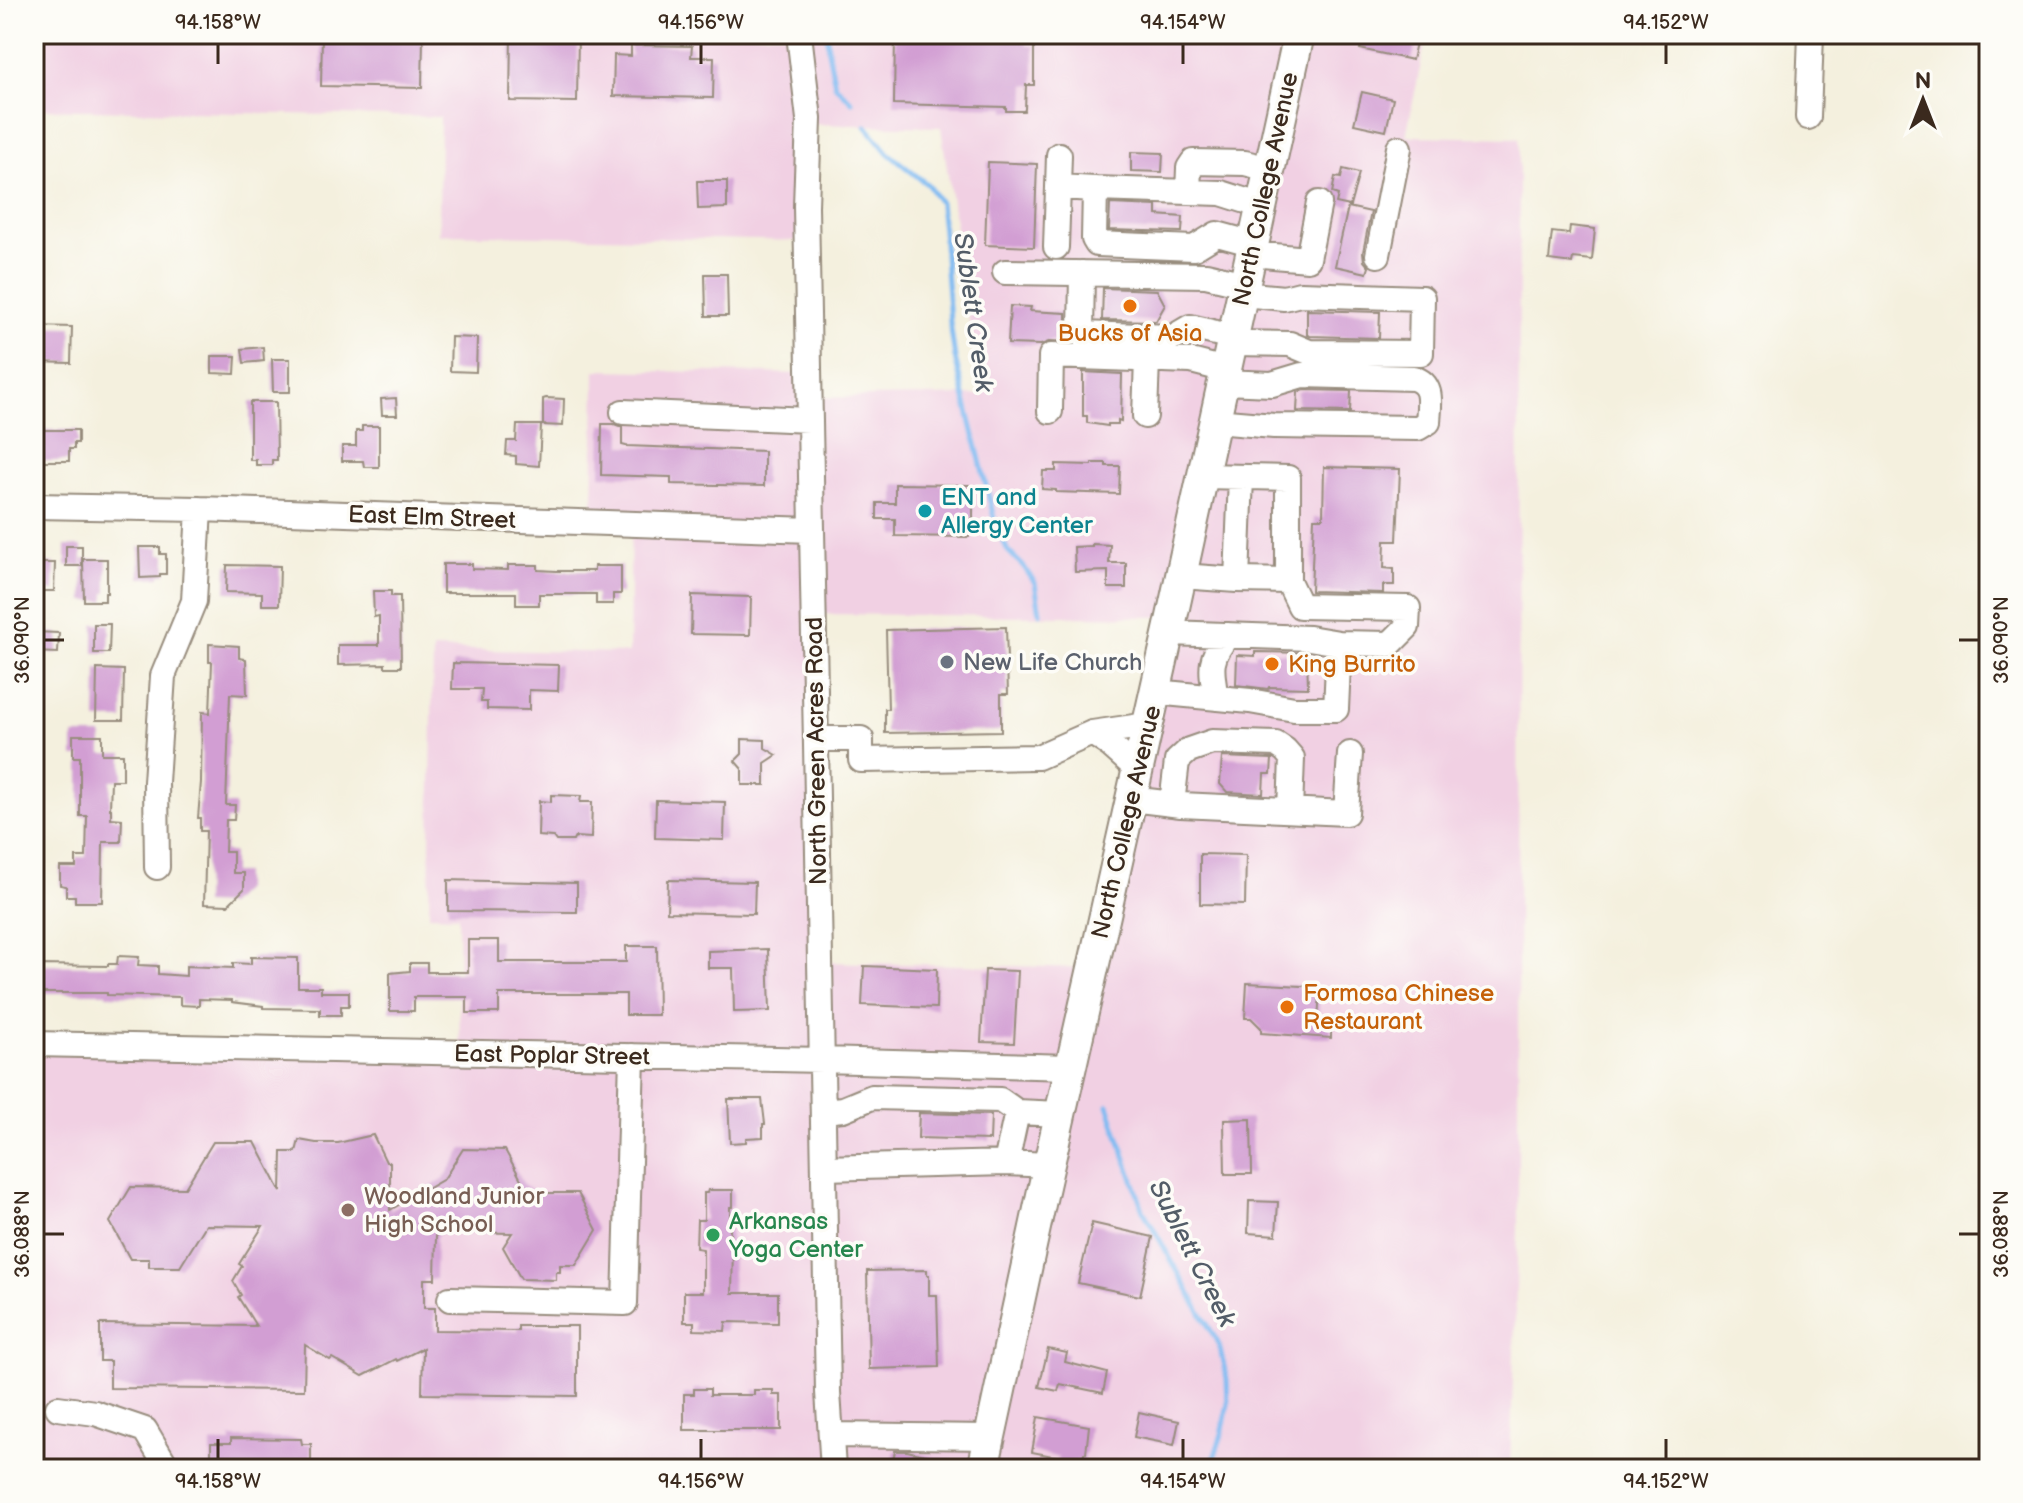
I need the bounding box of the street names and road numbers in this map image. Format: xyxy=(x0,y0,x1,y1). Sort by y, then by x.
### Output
street label: North College Avenue xyxy=(1227,70,1304,309)
street label: East Elm Street xyxy=(347,500,517,535)
street label: North Green Acres Road xyxy=(800,617,833,885)
street label: North College Avenue xyxy=(1086,703,1167,941)
street label: East Poplar Street xyxy=(454,1039,651,1072)

